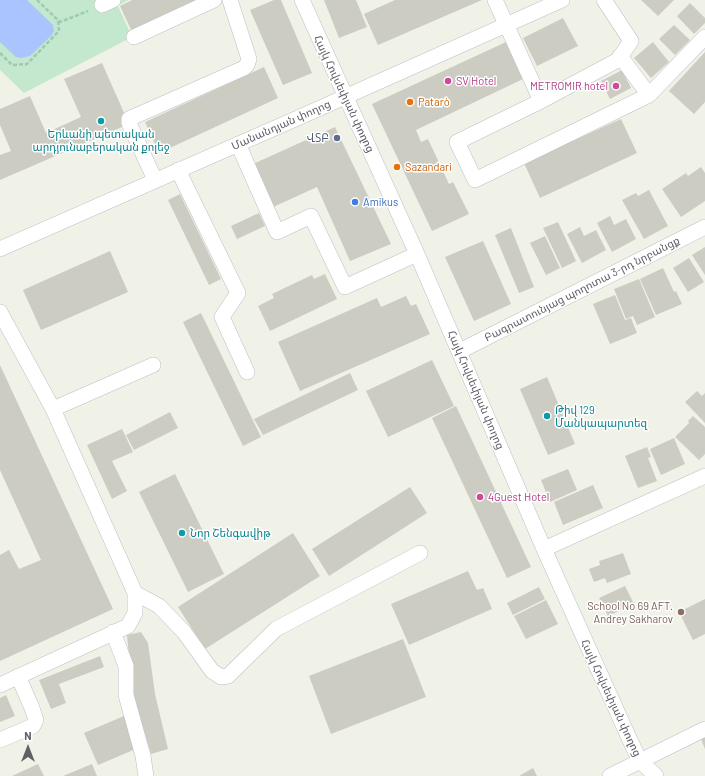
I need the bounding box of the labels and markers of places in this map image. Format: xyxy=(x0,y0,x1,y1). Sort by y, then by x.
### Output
place label: SV Hotel xyxy=(456,74,496,88)
marker: SV Hotel xyxy=(443,76,453,86)
place label: METROMIR hotel xyxy=(530,79,608,93)
marker: METROMIR hotel xyxy=(611,81,621,91)
place label: Patarò xyxy=(418,95,450,109)
marker: Patarò xyxy=(405,97,415,107)
marker: Երևանի պետական արդյունաբերական քոլեջ xyxy=(96,116,106,126)
place label: Երևանի պետական արդյունաբերական քոլեջ xyxy=(33,127,169,153)
place label: ՎՏԲ xyxy=(306,131,329,145)
marker: ՎՏԲ xyxy=(332,133,342,143)
place label: Sazandari xyxy=(405,160,452,174)
marker: Sazandari xyxy=(392,162,402,172)
place label: Amikus xyxy=(363,195,398,209)
marker: Amikus xyxy=(350,197,360,207)
place label: Թիվ 129 Մանկապարտեզ xyxy=(555,403,647,429)
marker: Թիվ 129 Մանկապարտեզ xyxy=(542,411,552,421)
place label: 4Guest Hotel xyxy=(488,490,549,504)
marker: 4Guest Hotel xyxy=(475,492,485,502)
place label: Նոր Շենգավիթ xyxy=(190,526,271,540)
marker: Նոր Շենգավիթ xyxy=(177,528,187,538)
place label: School No 69 AFT. Andrey Sakharov xyxy=(587,599,673,625)
marker: School No 69 AFT. Andrey Sakharov xyxy=(676,607,686,617)

